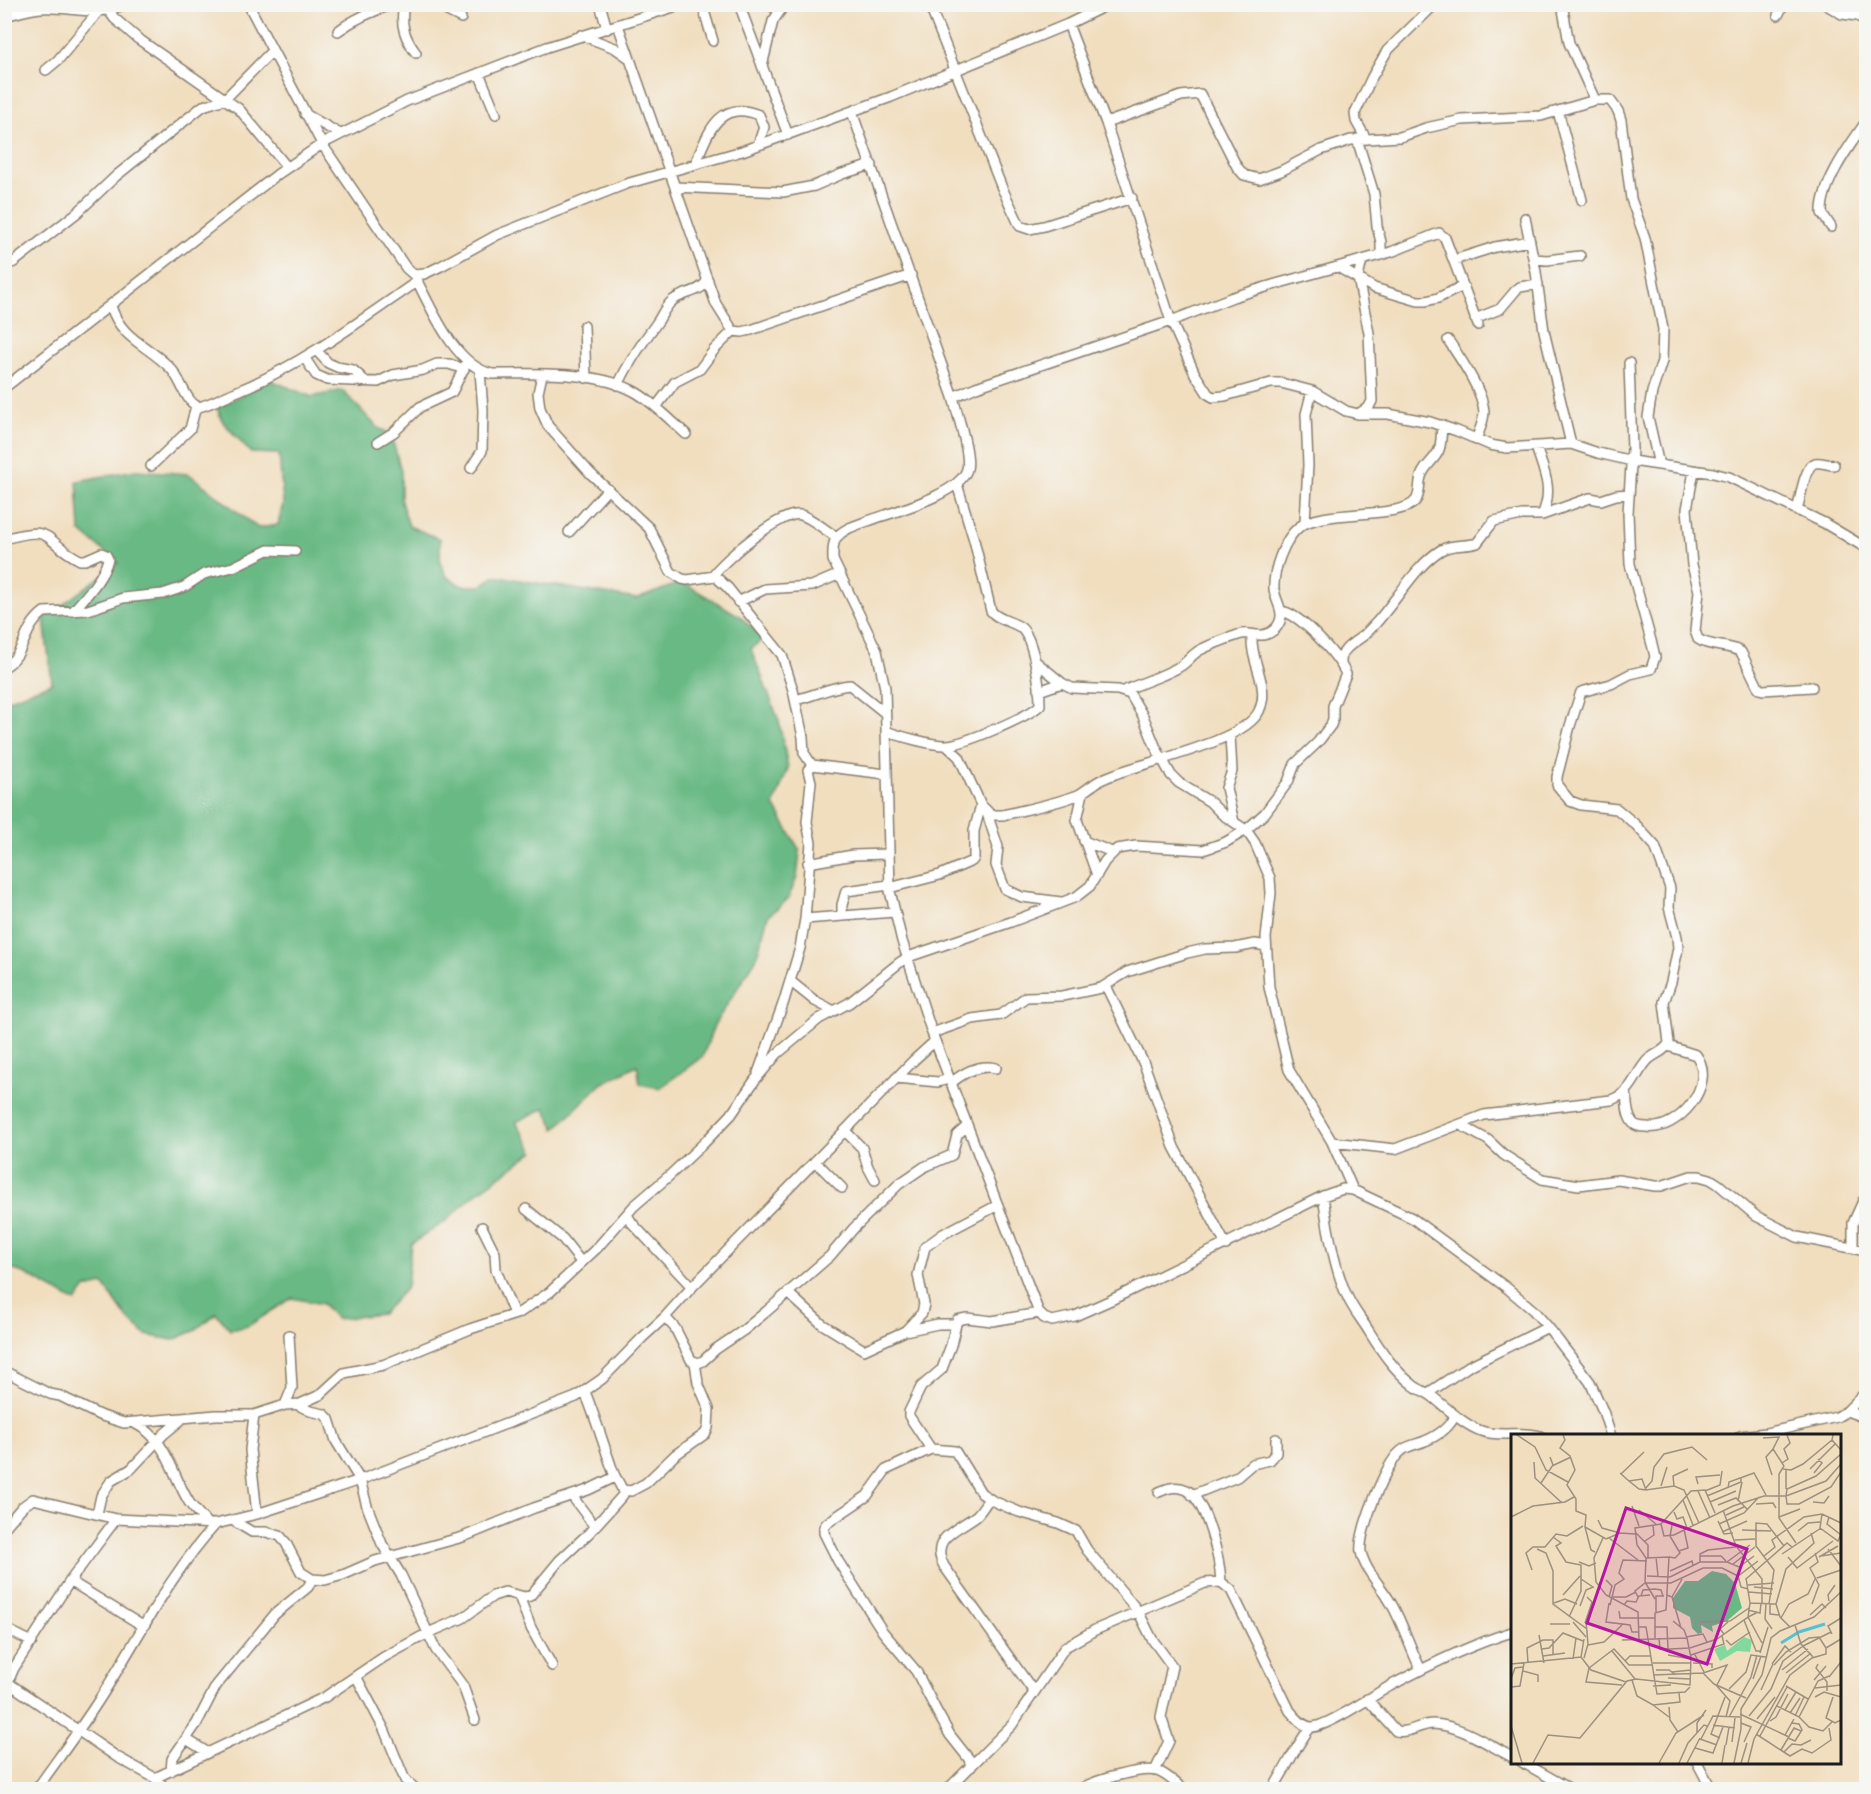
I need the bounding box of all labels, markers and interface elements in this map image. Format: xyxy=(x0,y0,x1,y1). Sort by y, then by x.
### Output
inset map xyxy=(1511,1434,1841,1764)

